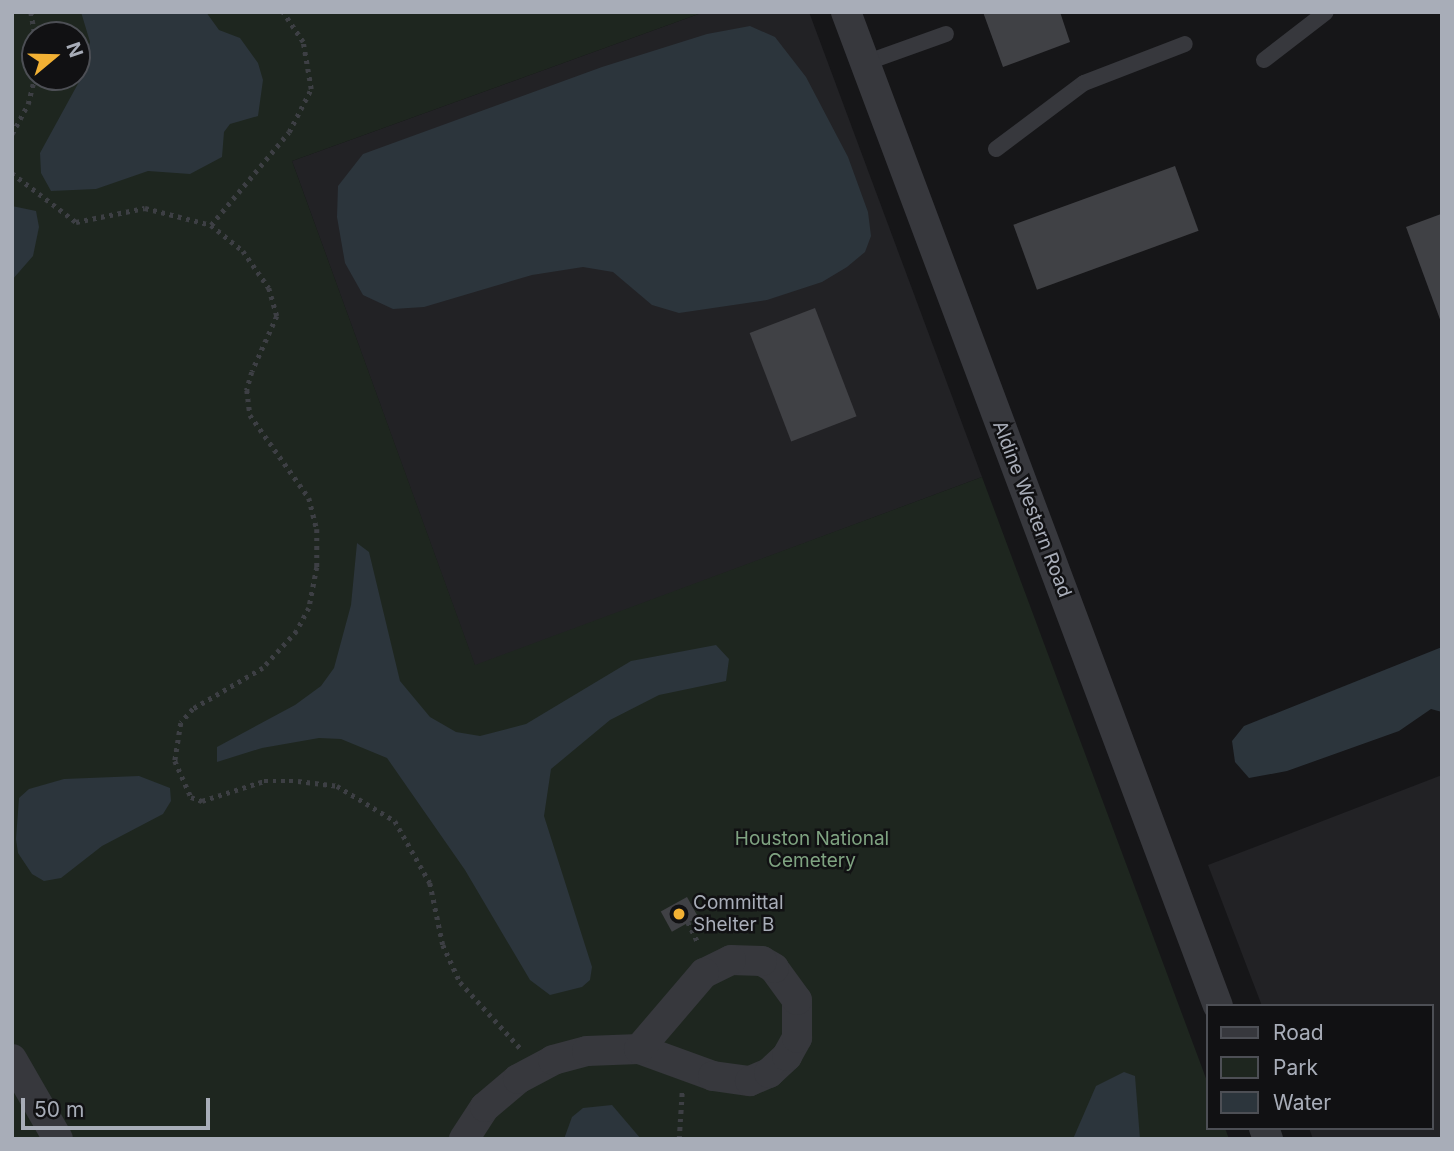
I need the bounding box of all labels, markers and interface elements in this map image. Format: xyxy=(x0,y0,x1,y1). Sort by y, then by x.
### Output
north arrow xyxy=(21,21,91,91)
text: N xyxy=(61,39,88,60)
street label: Aldine Western Road xyxy=(988,417,1076,601)
park label: Houston National Cemetery xyxy=(735,828,889,872)
place label: Committal Shelter B xyxy=(693,892,783,936)
marker: Committal Shelter B xyxy=(671,906,687,922)
legend xyxy=(1206,1004,1433,1130)
text: Road xyxy=(1273,1020,1324,1045)
text: Park xyxy=(1273,1055,1318,1080)
scale bar xyxy=(24,1084,214,1128)
text: Water xyxy=(1273,1090,1331,1115)
text: 50 m xyxy=(34,1097,84,1122)

